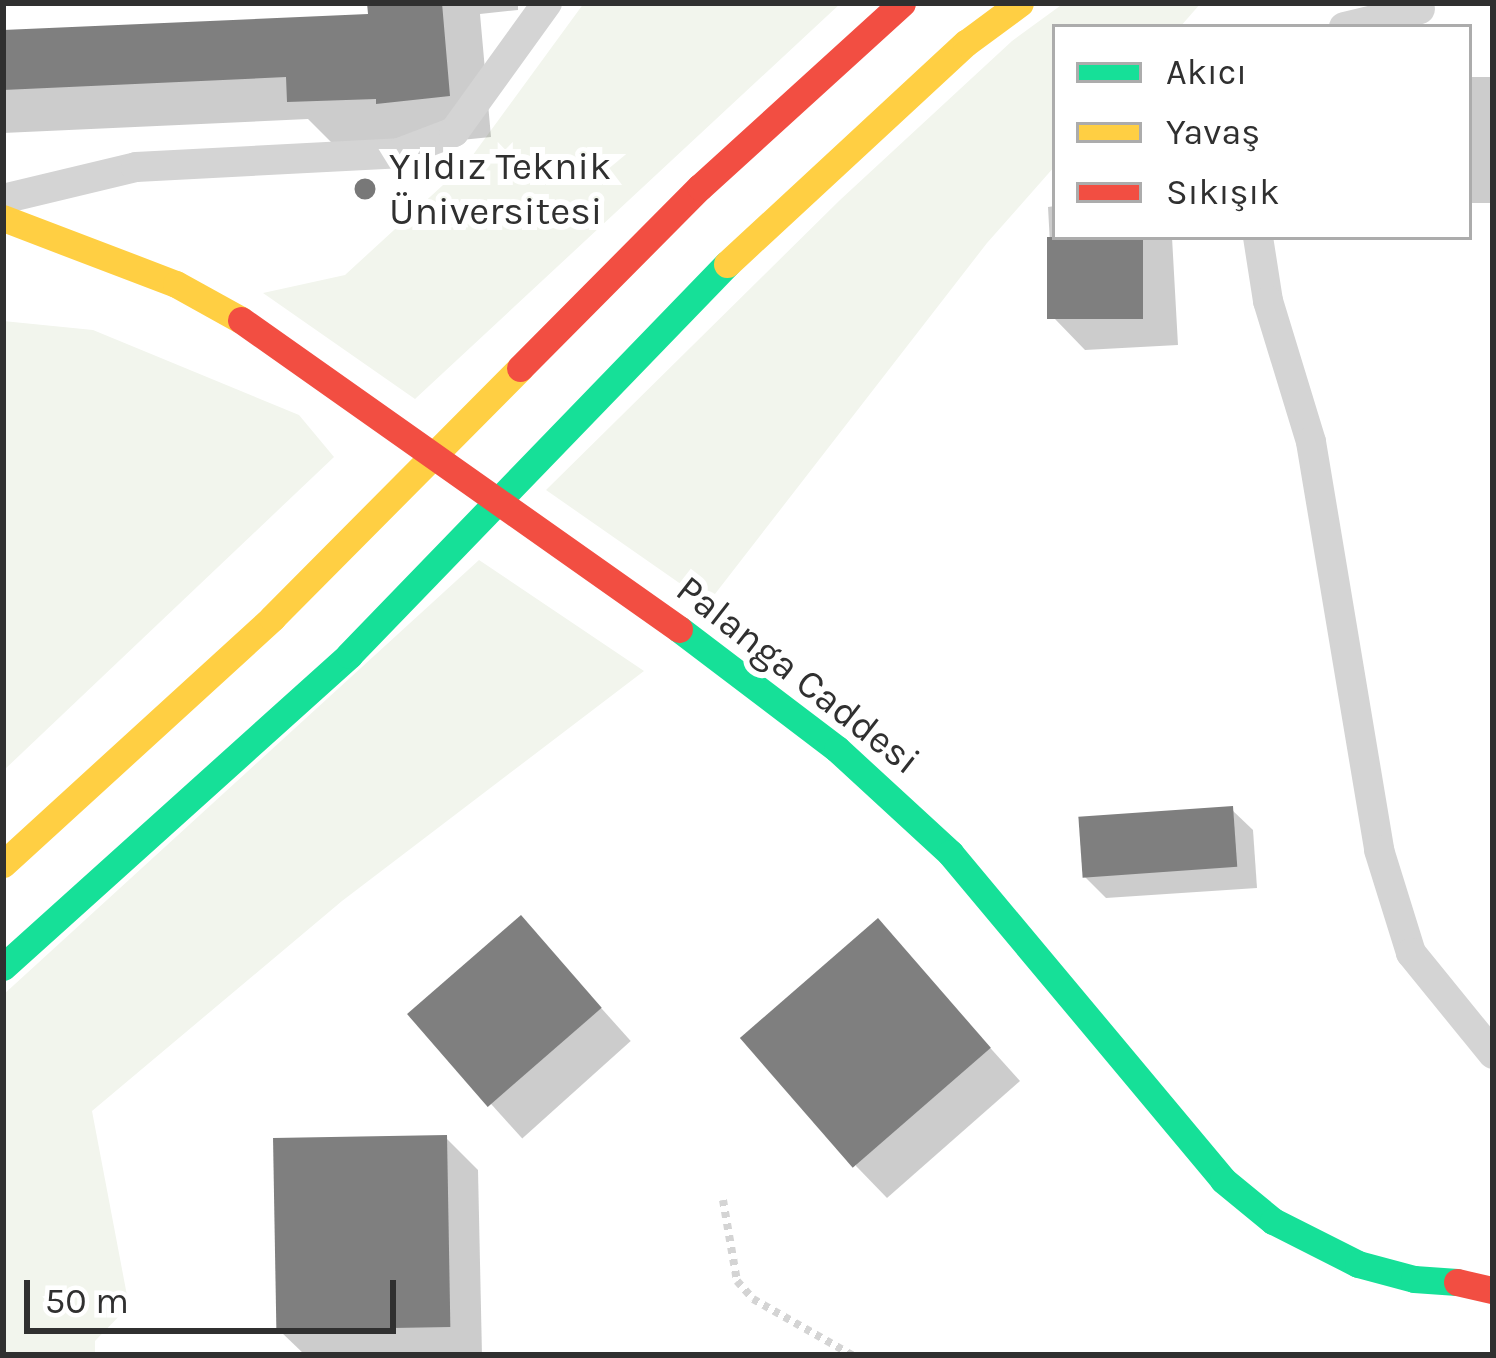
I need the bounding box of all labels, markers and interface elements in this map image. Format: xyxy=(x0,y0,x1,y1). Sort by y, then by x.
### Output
legend xyxy=(1052,24,1472,240)
text: Akıcı xyxy=(1166,51,1247,93)
text: Yavaş xyxy=(1166,111,1260,153)
place label: Yıldız Teknik Üniversitesi xyxy=(389,144,611,235)
text: Sıkışık xyxy=(1166,171,1279,213)
marker: Yıldız Teknik Üniversitesi xyxy=(352,176,378,202)
street label: Palanga Caddesi xyxy=(667,566,929,784)
scale bar xyxy=(30,1256,402,1330)
text: 50 m xyxy=(45,1280,129,1322)

